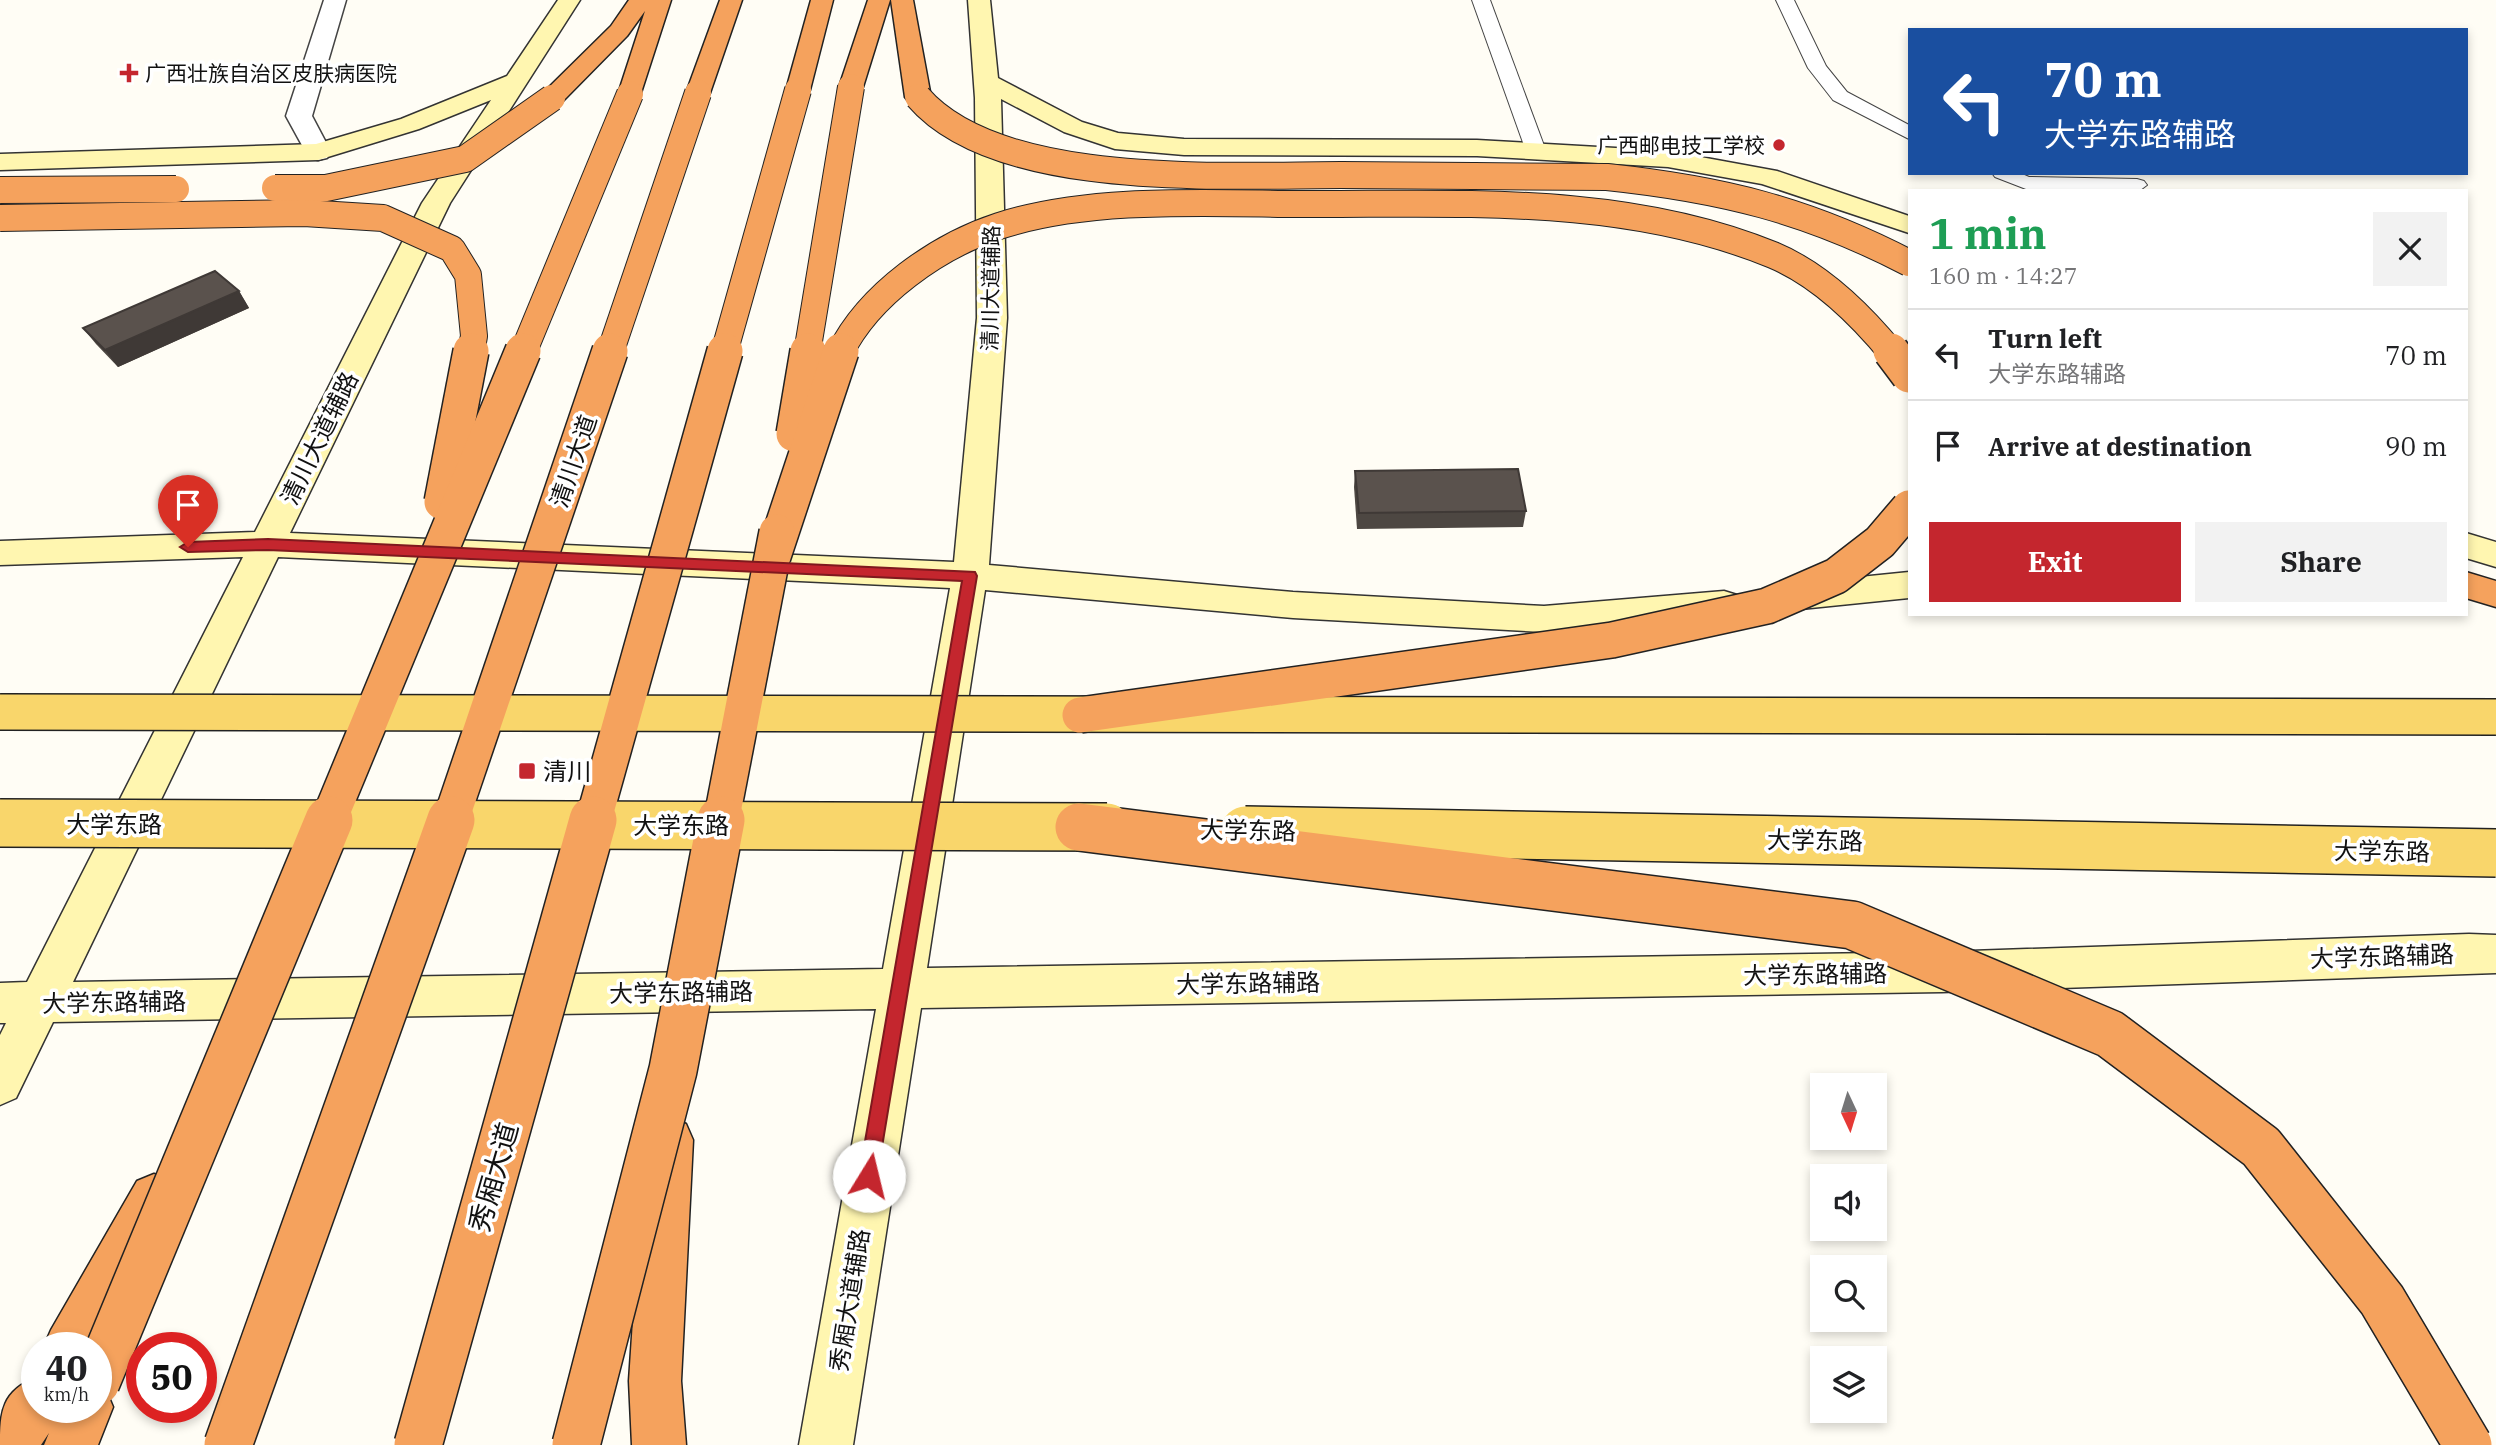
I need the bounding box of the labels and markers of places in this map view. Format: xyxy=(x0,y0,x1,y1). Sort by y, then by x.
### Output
place label: 广西壮族自治区皮肤病医院 xyxy=(145,59,397,87)
marker: 广西壮族自治区皮肤病医院 xyxy=(119,63,139,83)
place label: 广西邮电技工学校 xyxy=(1597,131,1765,159)
marker: 广西邮电技工学校 xyxy=(1771,137,1787,153)
pin xyxy=(158,475,218,547)
place label: 清川 xyxy=(543,755,591,787)
marker: 清川 xyxy=(517,761,537,781)

